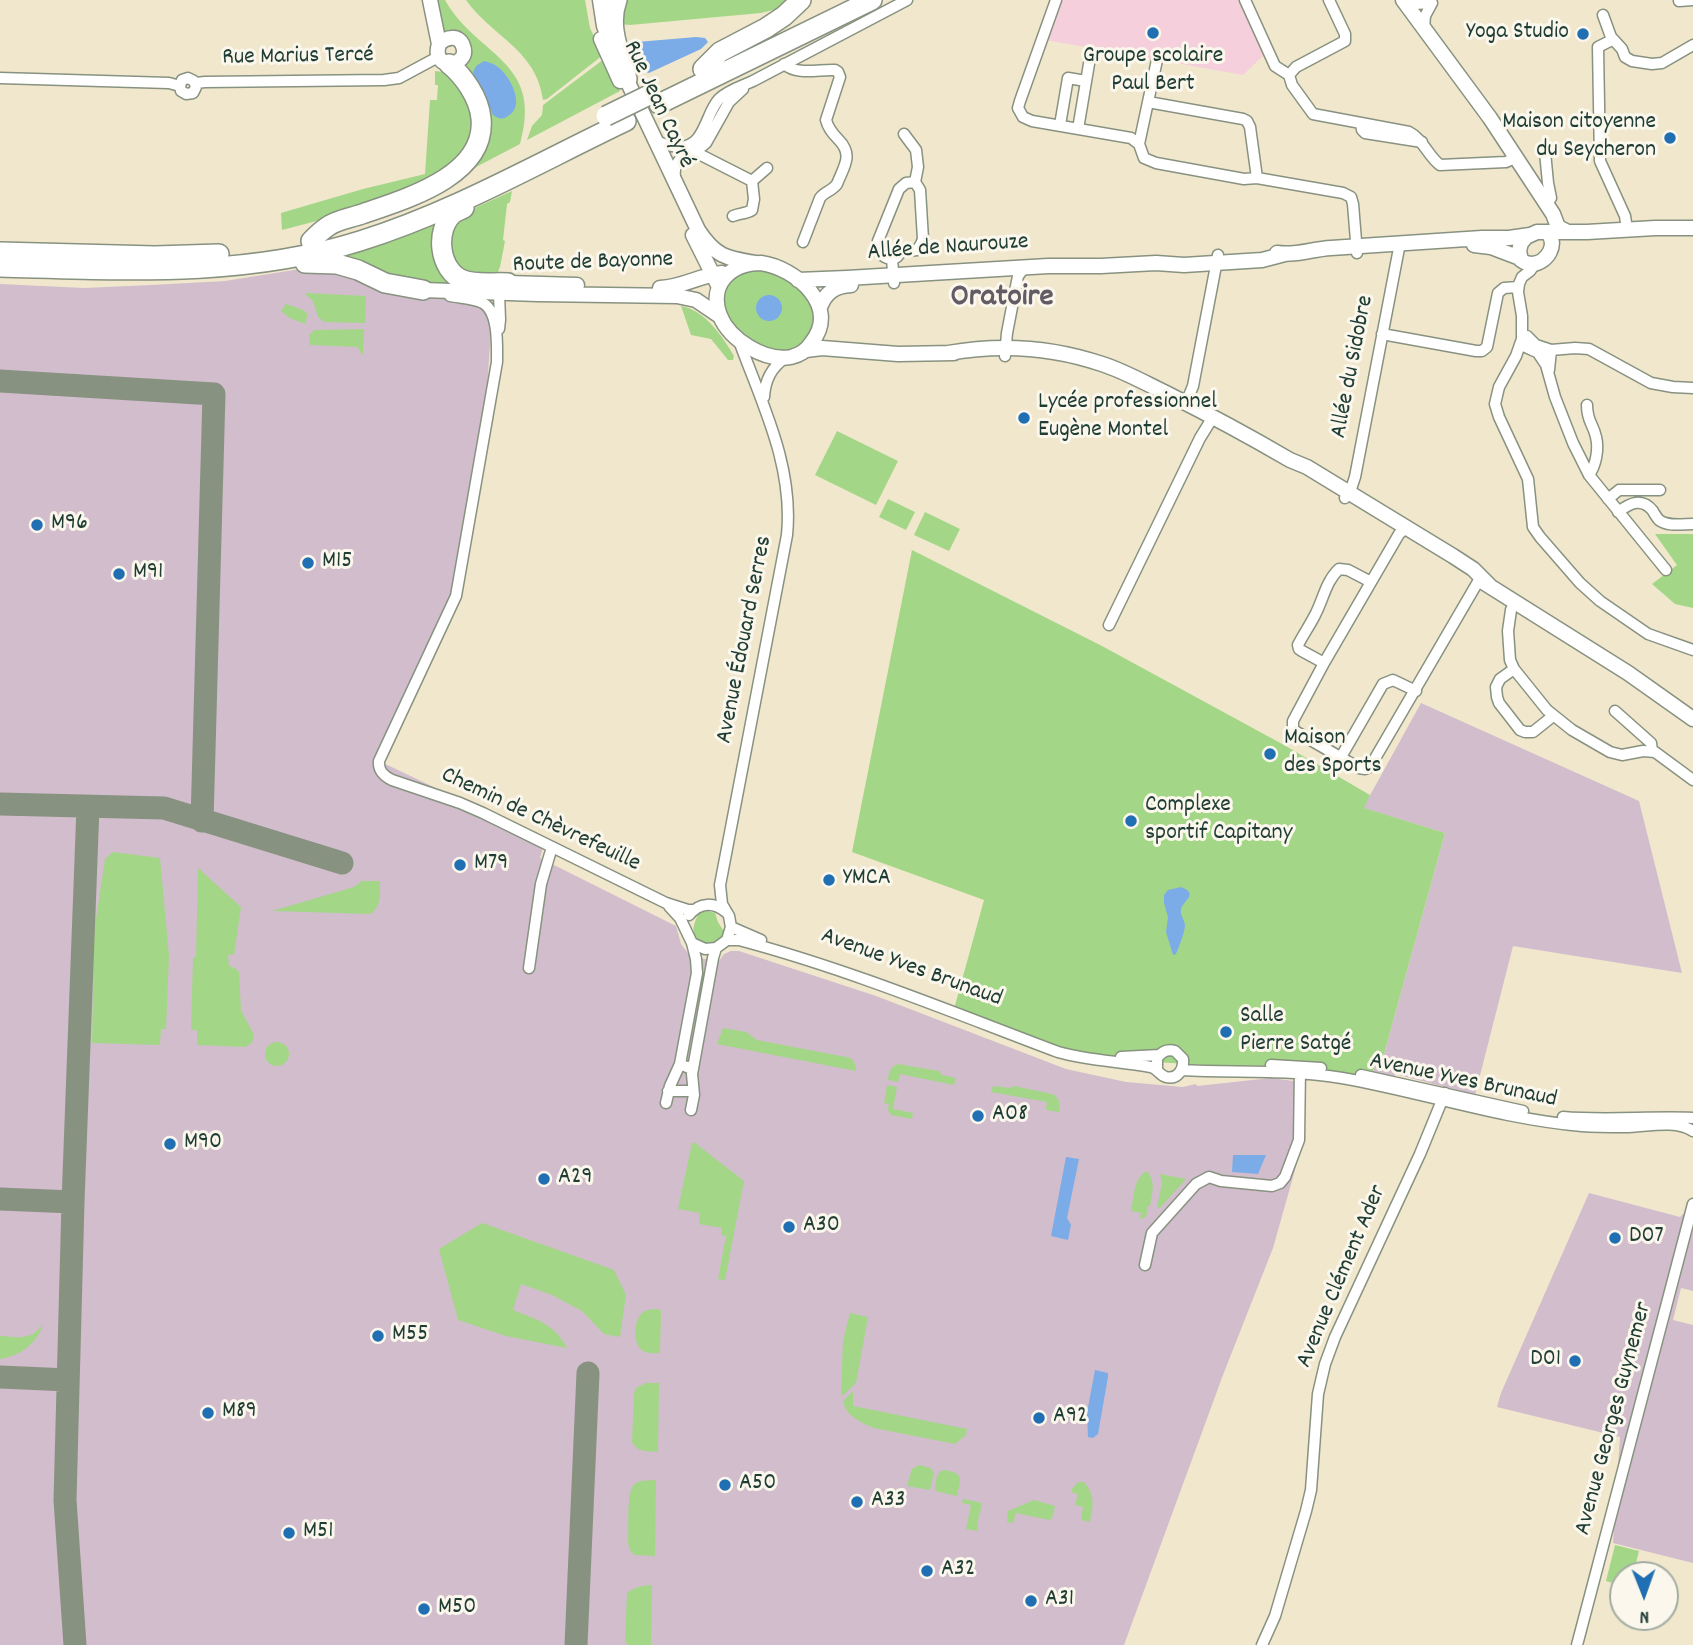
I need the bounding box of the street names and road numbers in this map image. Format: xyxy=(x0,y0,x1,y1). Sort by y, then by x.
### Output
street label: Rue Jean Cayré xyxy=(615,37,699,173)
street label: Rue Marius Tercé xyxy=(222,42,374,74)
street label: Allée de Naurouze xyxy=(867,229,1029,269)
street label: Route de Bayonne xyxy=(512,247,674,281)
street label: Allée du Sidobre xyxy=(1326,293,1382,441)
street label: Avenue Édouard Serres xyxy=(712,534,780,746)
street label: Chemin de Chèvrefeuille xyxy=(436,762,644,880)
street label: Avenue Yves Brunaud xyxy=(816,923,1006,1015)
street label: Avenue Yves Brunaud xyxy=(1367,1048,1559,1116)
street label: Avenue Clément Ader xyxy=(1292,1181,1394,1373)
street label: Avenue Georges Guynemer xyxy=(1570,1299,1660,1539)

